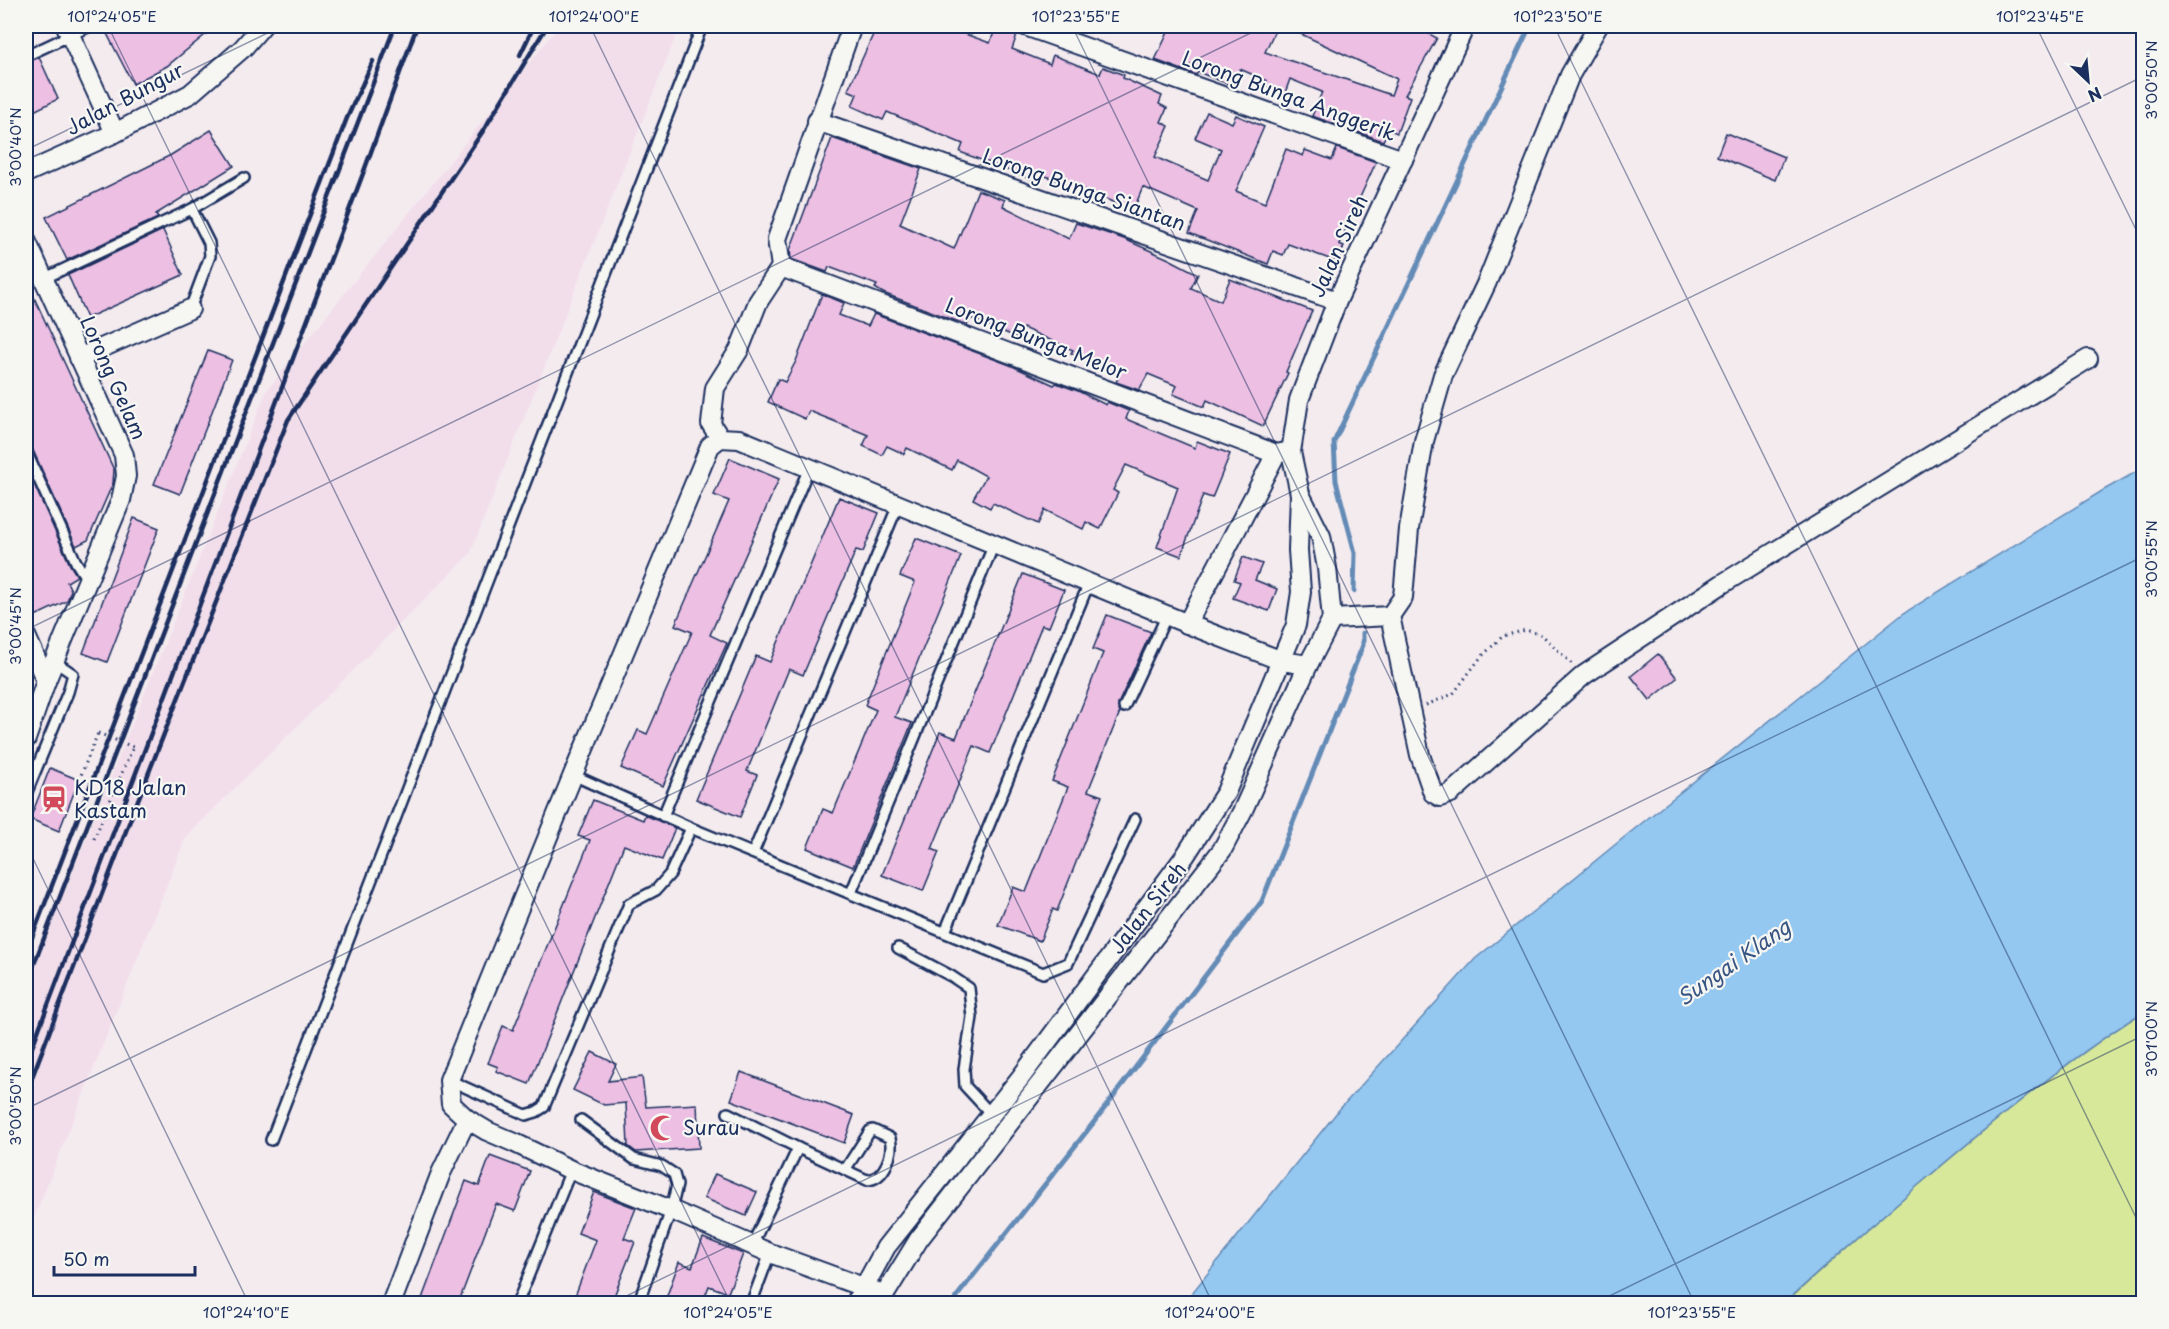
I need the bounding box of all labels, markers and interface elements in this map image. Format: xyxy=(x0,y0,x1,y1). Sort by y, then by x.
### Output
text: 101°24'05"E xyxy=(67,4,157,27)
text: 101°24'00"E xyxy=(549,4,639,27)
text: 101°23'55"E xyxy=(1032,4,1120,27)
text: 101°23'50"E xyxy=(1513,4,1603,27)
text: 101°23'45"E xyxy=(1996,4,2084,27)
text: 3°00'50"N xyxy=(2139,40,2162,120)
street label: Lorong Bunga Anggerik xyxy=(1178,42,1401,148)
north arrow xyxy=(2058,51,2118,111)
street label: Jalan Bungur xyxy=(60,54,190,142)
text: N xyxy=(2084,82,2106,109)
text: 3°00'40"N xyxy=(3,107,26,187)
street label: Lorong Bunga Siantan xyxy=(979,140,1190,238)
street label: Jalan Sireh xyxy=(1301,189,1375,302)
street label: Lorong Bunga Melor xyxy=(941,290,1132,387)
street label: Lorong Gelam xyxy=(73,311,155,444)
text: 3°00'55"N xyxy=(2139,520,2162,598)
text: 3°00'45"N xyxy=(3,587,26,665)
place label: KD18 Jalan Kastam xyxy=(74,772,186,825)
station icon: KD18 Jalan Kastam xyxy=(39,784,69,814)
street label: Jalan Sireh xyxy=(1102,855,1193,960)
water label: Sungai Klang xyxy=(1670,909,1798,1012)
text: 3°01'00"N xyxy=(2139,1001,2162,1077)
text: 3°00'50"N xyxy=(3,1066,26,1146)
place label: Surau xyxy=(683,1112,740,1142)
mosque icon: Surau xyxy=(648,1113,678,1143)
scale bar xyxy=(54,1239,195,1277)
text: 50 m xyxy=(63,1245,110,1272)
text: 101°24'10"E xyxy=(203,1300,289,1323)
text: 101°24'05"E xyxy=(683,1300,773,1323)
text: 101°24'00"E xyxy=(1165,1300,1255,1323)
text: 101°23'55"E xyxy=(1648,1300,1736,1323)

